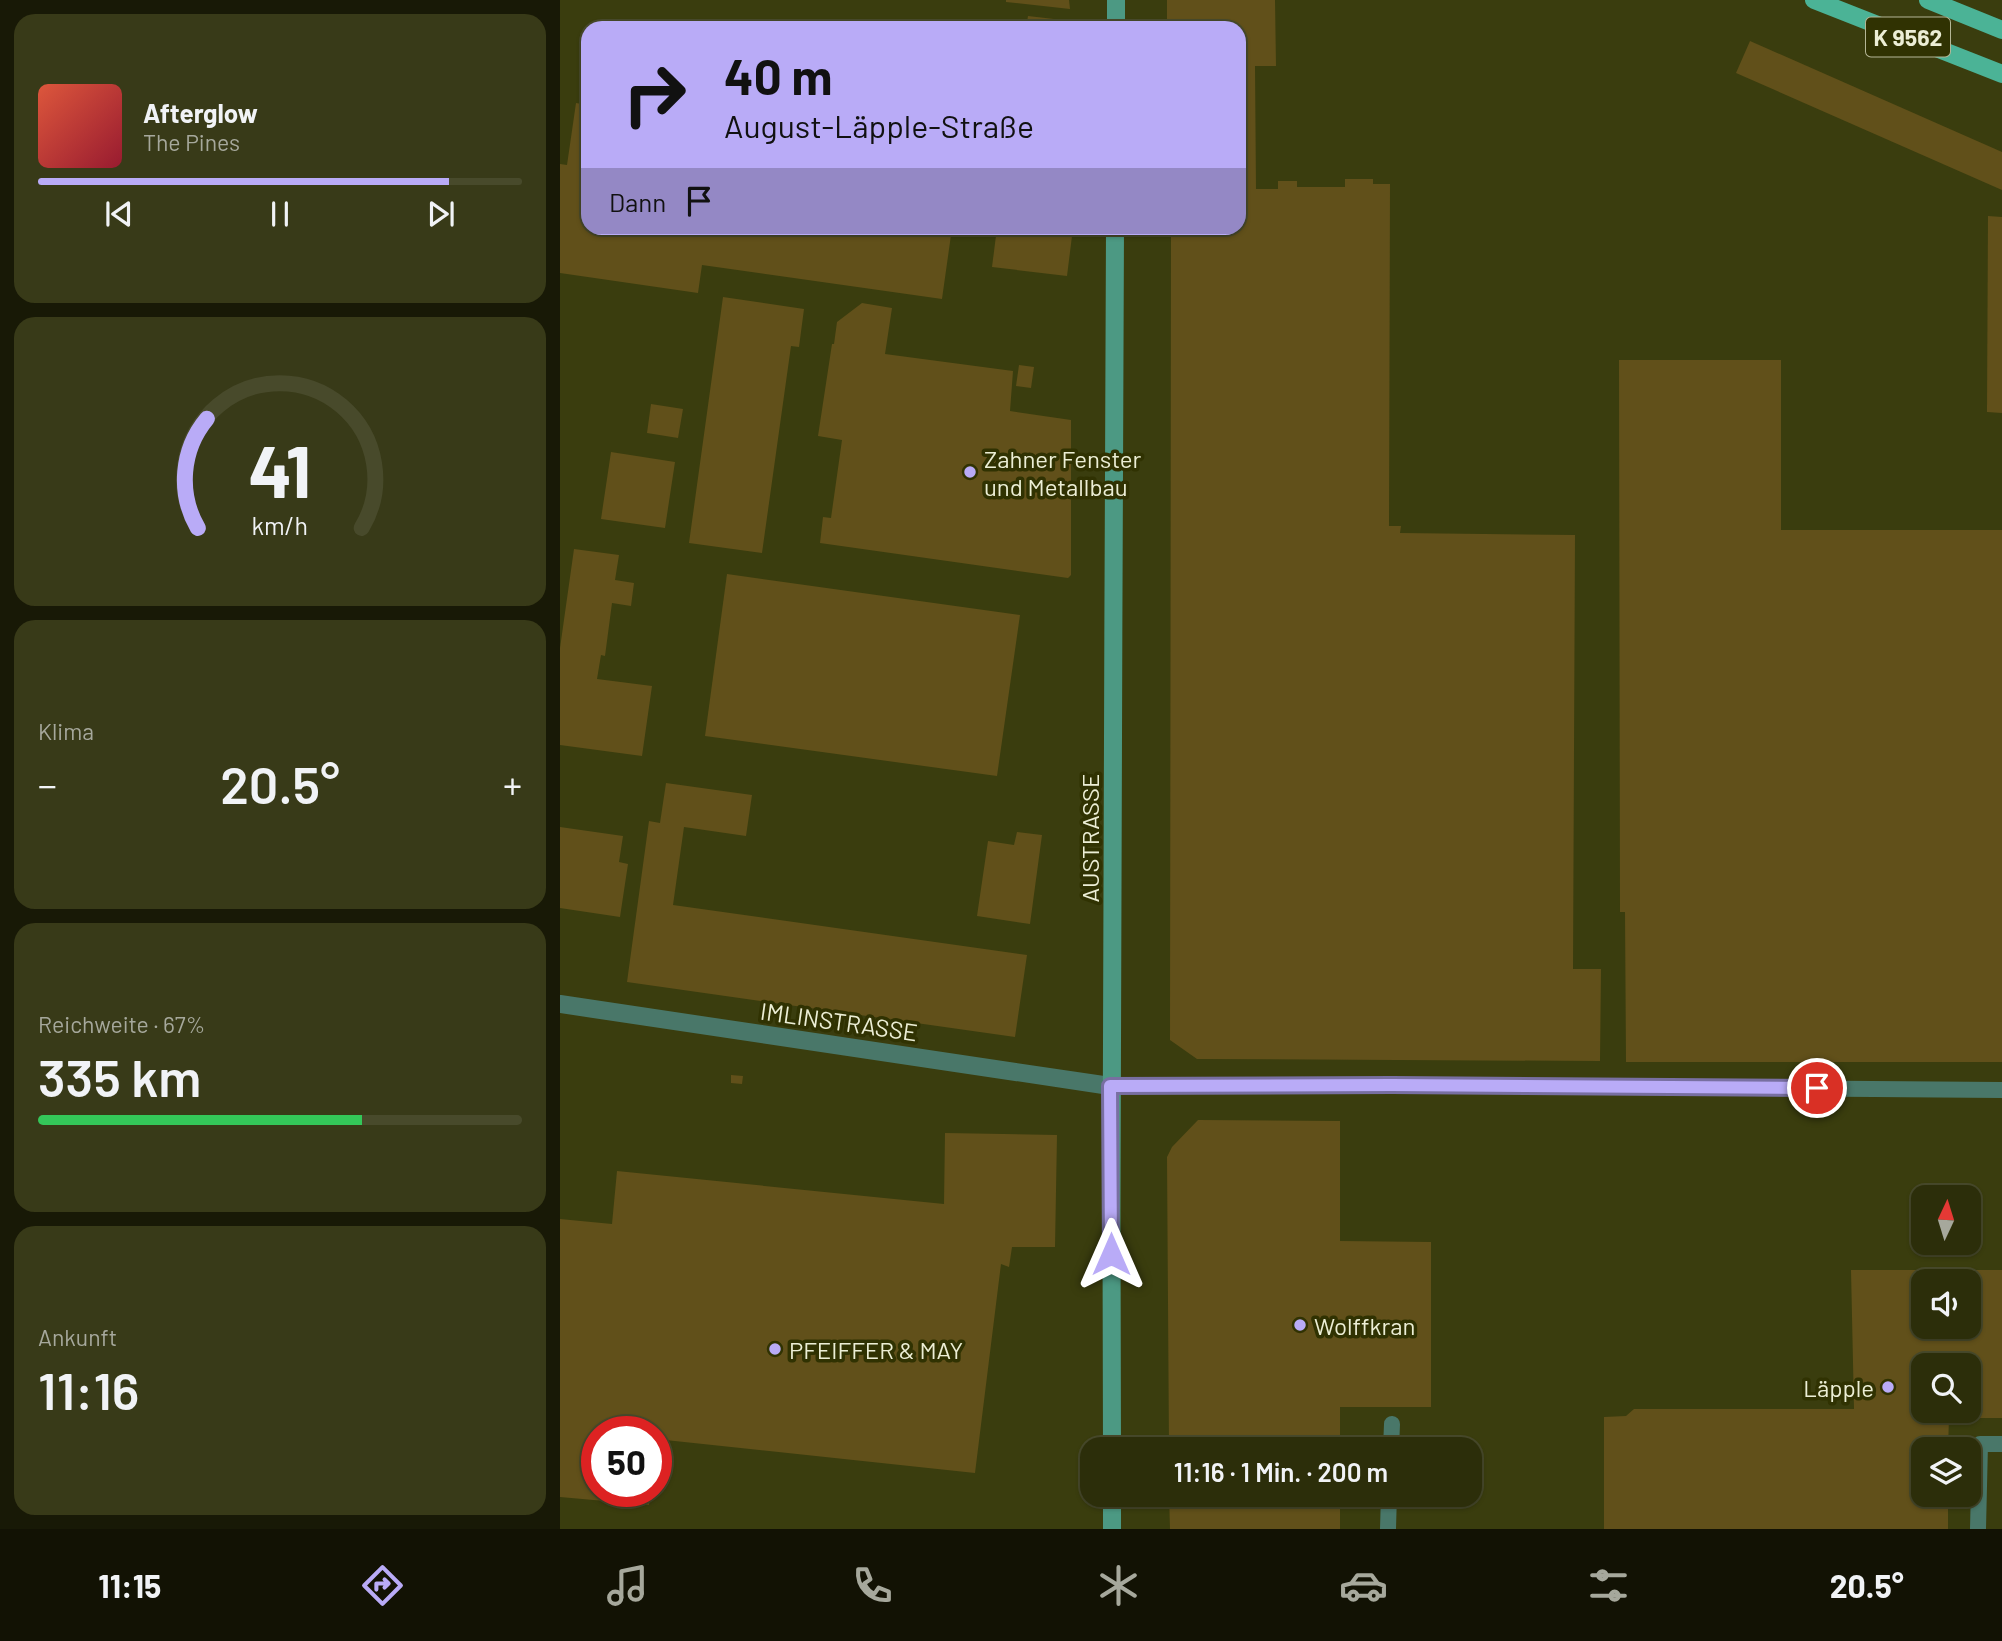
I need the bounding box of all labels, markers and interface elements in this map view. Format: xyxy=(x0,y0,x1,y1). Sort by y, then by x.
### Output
road number: K 9562 xyxy=(1866,18,1950,56)
text: 40 m xyxy=(724,46,832,105)
icon: right xyxy=(609,49,700,140)
text: Afterglow xyxy=(143,97,258,128)
text: August-Läpple-Straße xyxy=(724,106,1034,144)
text: The Pines xyxy=(143,128,240,156)
icon: arrive xyxy=(680,182,718,220)
text: Dann xyxy=(609,186,666,217)
icon: previous xyxy=(100,195,138,233)
icon: pause xyxy=(261,195,299,233)
icon: next xyxy=(422,195,460,233)
text: 41 xyxy=(249,425,311,513)
place label: Zahner Fenster und Metallbau xyxy=(984,444,1142,501)
marker: Zahner Fenster und Metallbau xyxy=(962,464,978,480)
text: km/h xyxy=(252,509,308,539)
text: Klima xyxy=(38,717,94,745)
text: 20.5° xyxy=(220,752,340,814)
text: − xyxy=(38,761,57,807)
text: + xyxy=(503,761,522,807)
street label: AUSTRASSE xyxy=(1075,774,1104,902)
street label: IMLINSTRASSE xyxy=(759,996,919,1046)
text: Reichweite · 67% xyxy=(38,1010,205,1038)
text: 335 km xyxy=(38,1045,201,1107)
pin xyxy=(1787,1058,1847,1118)
icon: arrive xyxy=(1798,1069,1836,1107)
north arrow xyxy=(1911,1185,1981,1255)
map controls xyxy=(1911,1185,1981,1507)
position arrow xyxy=(1074,1217,1148,1291)
button: sound xyxy=(1911,1269,1981,1339)
place label: Wolffkran xyxy=(1314,1311,1416,1340)
marker: Wolffkran xyxy=(1292,1317,1308,1333)
text: Ankunft xyxy=(38,1323,117,1351)
place label: PFEIFFER & MAY xyxy=(789,1335,963,1364)
marker: PFEIFFER & MAY xyxy=(767,1341,783,1357)
button: search xyxy=(1911,1353,1981,1423)
text: 11:16 xyxy=(38,1358,139,1420)
place label: Läpple xyxy=(1803,1373,1874,1402)
marker: Läpple xyxy=(1880,1379,1896,1395)
speed limit sign: 50 xyxy=(581,1416,672,1507)
button: layers xyxy=(1911,1437,1981,1507)
text: 11:16 · 1 Min. · 200 m xyxy=(1174,1456,1388,1487)
icon: directions xyxy=(358,1561,407,1610)
icon: music xyxy=(603,1561,652,1610)
icon: phone xyxy=(848,1561,897,1610)
icon: climate xyxy=(1094,1561,1143,1610)
icon: car xyxy=(1339,1561,1388,1610)
icon: filters xyxy=(1584,1561,1633,1610)
text: 11:15 xyxy=(98,1566,161,1604)
text: 20.5° xyxy=(1830,1566,1904,1604)

